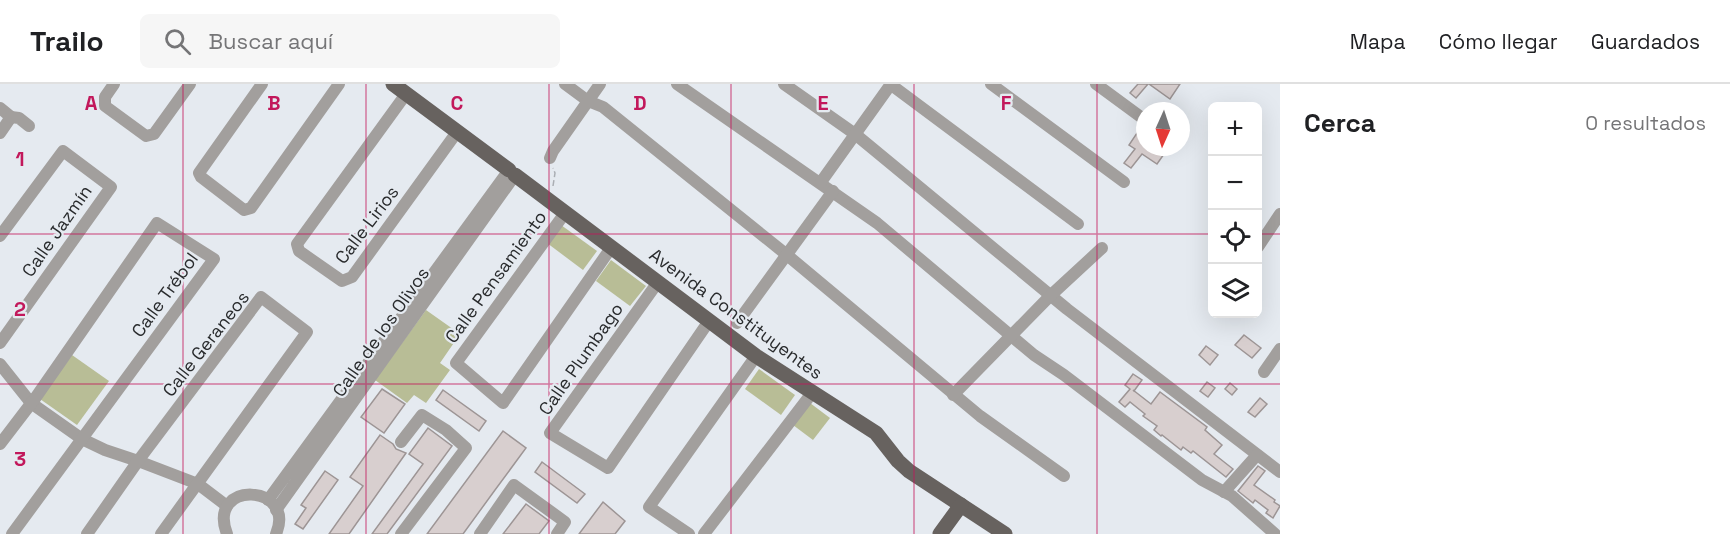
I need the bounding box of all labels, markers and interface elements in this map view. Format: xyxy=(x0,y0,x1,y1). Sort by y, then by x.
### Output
search box xyxy=(140,14,560,68)
text: Trailo xyxy=(30,23,104,59)
icon: search xyxy=(161,25,194,58)
text: Buscar aquí xyxy=(209,27,333,55)
text: Mapa xyxy=(1350,28,1406,55)
text: Cómo llegar xyxy=(1439,28,1558,55)
text: Guardados xyxy=(1591,28,1700,55)
text: A xyxy=(85,90,98,116)
text: B xyxy=(267,90,281,116)
text: C xyxy=(451,90,464,116)
text: D xyxy=(633,90,647,116)
text: E xyxy=(817,90,829,116)
text: F xyxy=(1001,90,1012,116)
north arrow xyxy=(1136,102,1190,156)
map controls xyxy=(1208,102,1262,318)
button: + xyxy=(1208,102,1262,156)
text: Cerca xyxy=(1304,106,1376,140)
text: 0 resultados xyxy=(1585,110,1706,136)
text: 1 xyxy=(15,146,25,172)
button: − xyxy=(1208,156,1262,210)
street label: Calle Jazmín xyxy=(17,180,97,281)
street label: Calle Lirios xyxy=(330,181,403,268)
street label: Calle Pensamiento xyxy=(440,206,551,348)
button: locate xyxy=(1208,210,1262,264)
street label: Avenida Constituyentes xyxy=(645,243,827,384)
street label: Calle Trébol xyxy=(126,248,203,342)
street label: Calle de los Olivos xyxy=(327,262,434,401)
button: layers xyxy=(1208,264,1262,318)
street label: Calle Geraneos xyxy=(157,286,254,401)
text: 2 xyxy=(14,296,26,322)
street label: Calle Plumbago xyxy=(533,298,628,419)
text: 3 xyxy=(14,446,26,472)

